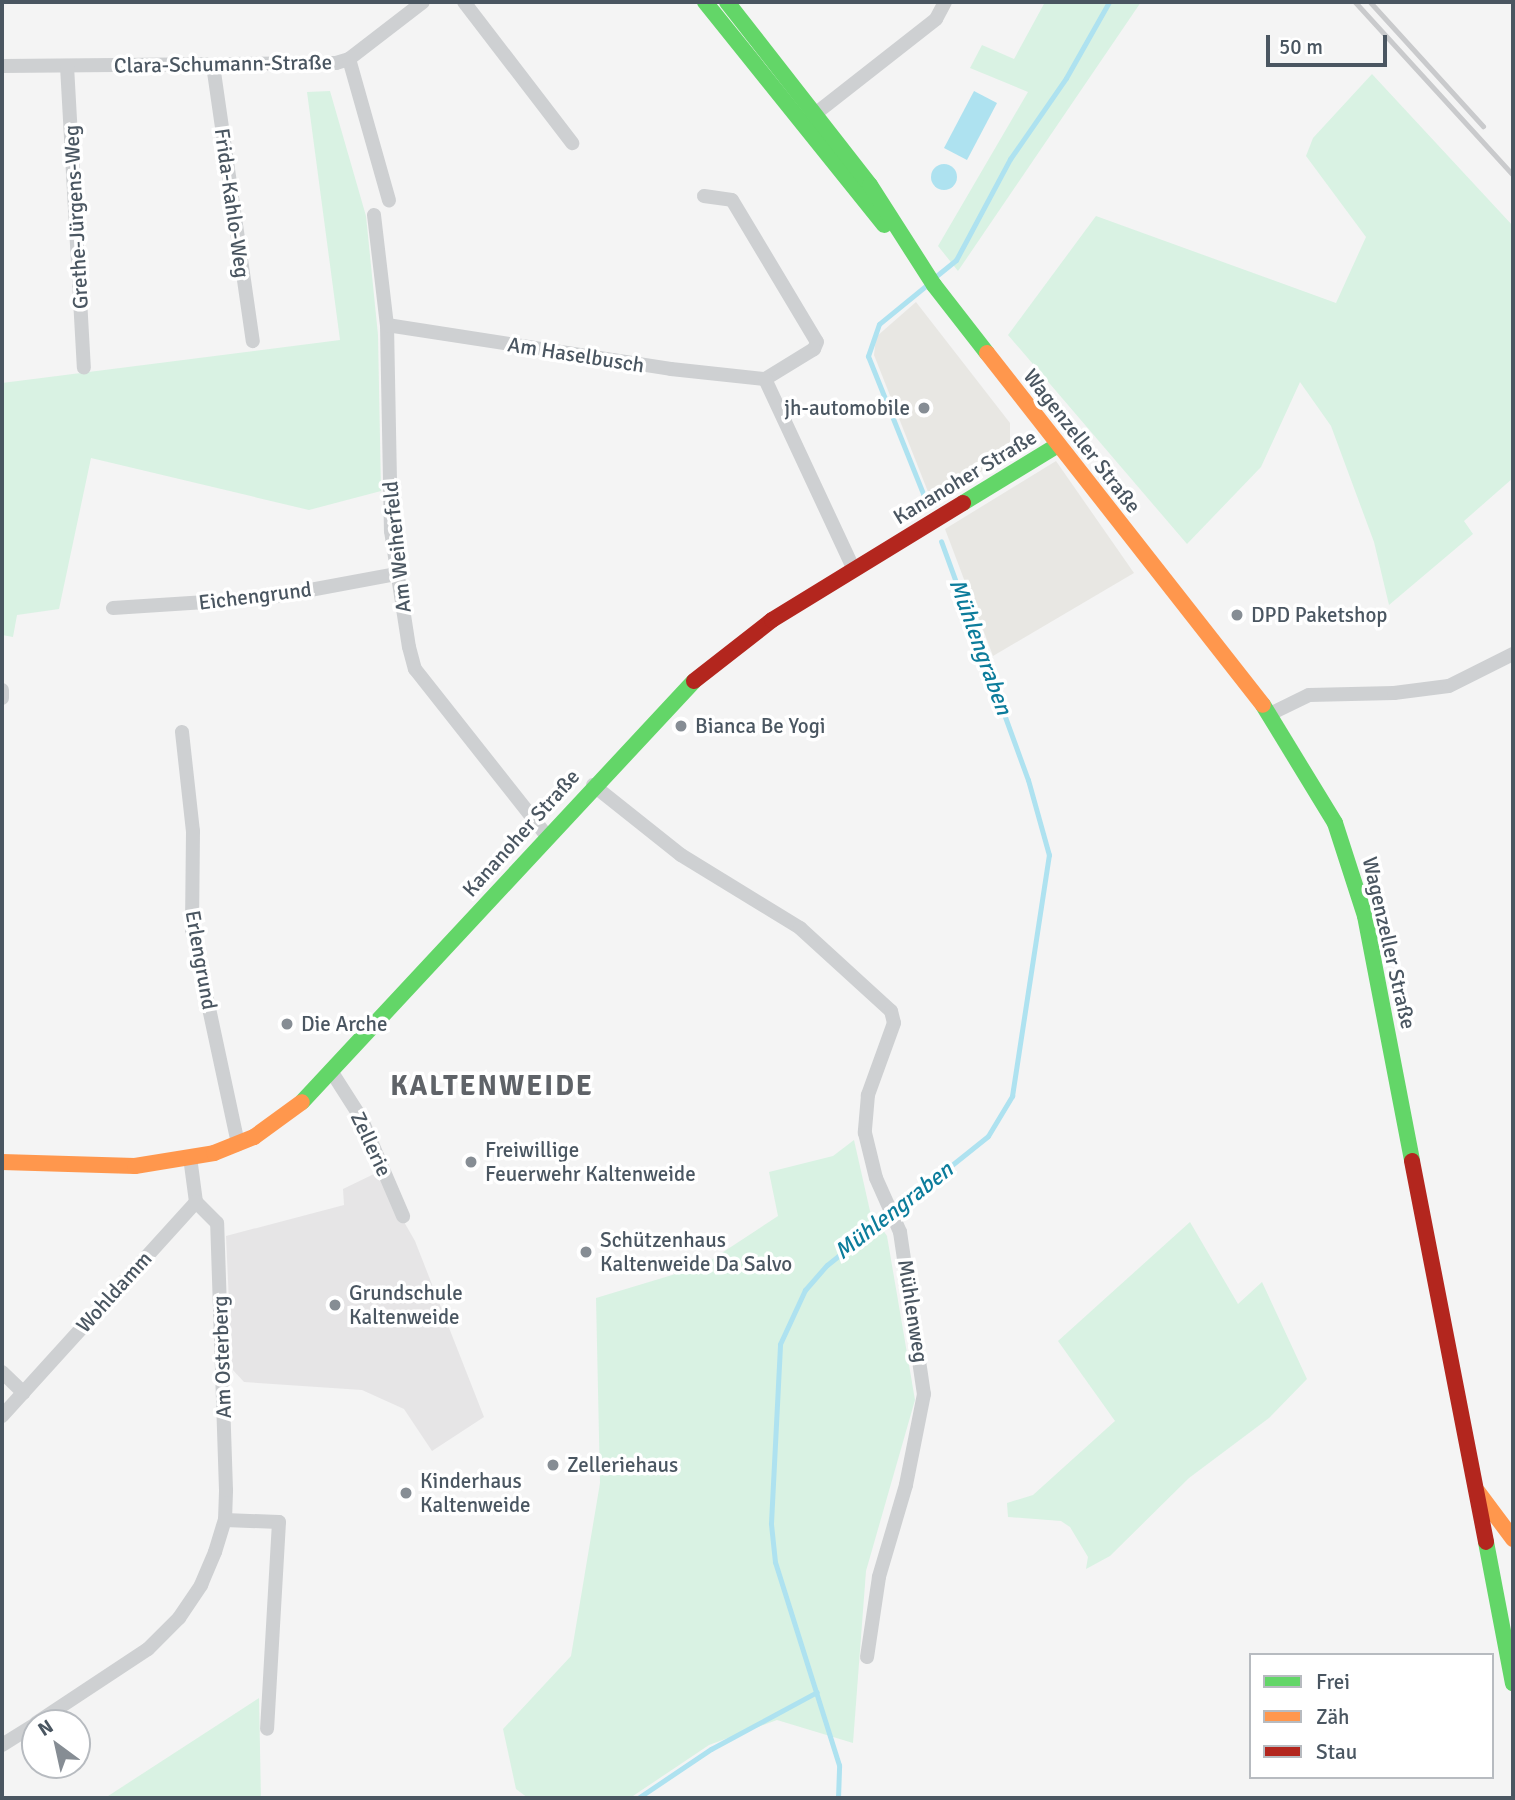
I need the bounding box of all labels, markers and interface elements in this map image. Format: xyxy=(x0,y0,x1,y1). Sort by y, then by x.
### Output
scale bar xyxy=(1270,21,1391,65)
text: 50 m xyxy=(1279,34,1323,60)
street label: Clara-Schumann-Straße xyxy=(114,49,332,79)
street label: Grethe-Jürgens-Weg xyxy=(59,124,93,310)
street label: Frida-Kahlo-Weg xyxy=(209,127,255,279)
street label: Am Haselbusch xyxy=(506,332,646,378)
street label: Wagenzeller Straße xyxy=(1018,364,1146,518)
place label: jh-automobile xyxy=(784,395,910,421)
marker: jh-automobile xyxy=(916,400,932,416)
street label: Kananoher Straße xyxy=(889,424,1041,530)
street label: Am Weiherfeld xyxy=(378,480,416,614)
water label: Mühlengraben xyxy=(943,575,1017,719)
street label: Eichengrund xyxy=(197,577,313,615)
place label: DPD Paketshop xyxy=(1251,602,1388,628)
marker: DPD Paketshop xyxy=(1229,607,1245,623)
place label: Bianca Be Yogi xyxy=(695,713,825,739)
marker: Bianca Be Yogi xyxy=(673,718,689,734)
street label: Kananoher Straße xyxy=(457,764,585,902)
street label: Wagenzeller Straße xyxy=(1357,854,1421,1032)
street label: Erlengrund xyxy=(180,908,222,1012)
place label: Die Arche xyxy=(301,1011,387,1037)
marker: Die Arche xyxy=(279,1016,295,1032)
district label: KALTENWEIDE xyxy=(392,1069,592,1103)
street label: Zellerie xyxy=(345,1108,397,1180)
place label: Freiwillige Feuerwehr Kaltenweide xyxy=(485,1137,696,1187)
marker: Freiwillige Feuerwehr Kaltenweide xyxy=(463,1154,479,1170)
water label: Mühlengraben xyxy=(829,1156,959,1266)
place label: Schützenhaus Kaltenweide Da Salvo xyxy=(600,1227,792,1277)
marker: Schützenhaus Kaltenweide Da Salvo xyxy=(578,1244,594,1260)
street label: Wohldamm xyxy=(71,1246,157,1338)
street label: Mühlenweg xyxy=(892,1258,934,1364)
place label: Grundschule Kaltenweide xyxy=(349,1280,463,1330)
street label: Am Osterberg xyxy=(207,1295,237,1419)
marker: Grundschule Kaltenweide xyxy=(327,1297,343,1313)
place label: Zelleriehaus xyxy=(567,1452,678,1478)
marker: Zelleriehaus xyxy=(545,1457,561,1473)
place label: Kinderhaus Kaltenweide xyxy=(420,1468,531,1518)
marker: Kinderhaus Kaltenweide xyxy=(398,1485,414,1501)
legend xyxy=(1249,1653,1494,1779)
text: Frei xyxy=(1316,1669,1350,1695)
text: Zäh xyxy=(1316,1704,1350,1730)
north arrow xyxy=(21,1709,91,1779)
text: N xyxy=(34,1714,58,1742)
text: Stau xyxy=(1316,1739,1357,1765)

